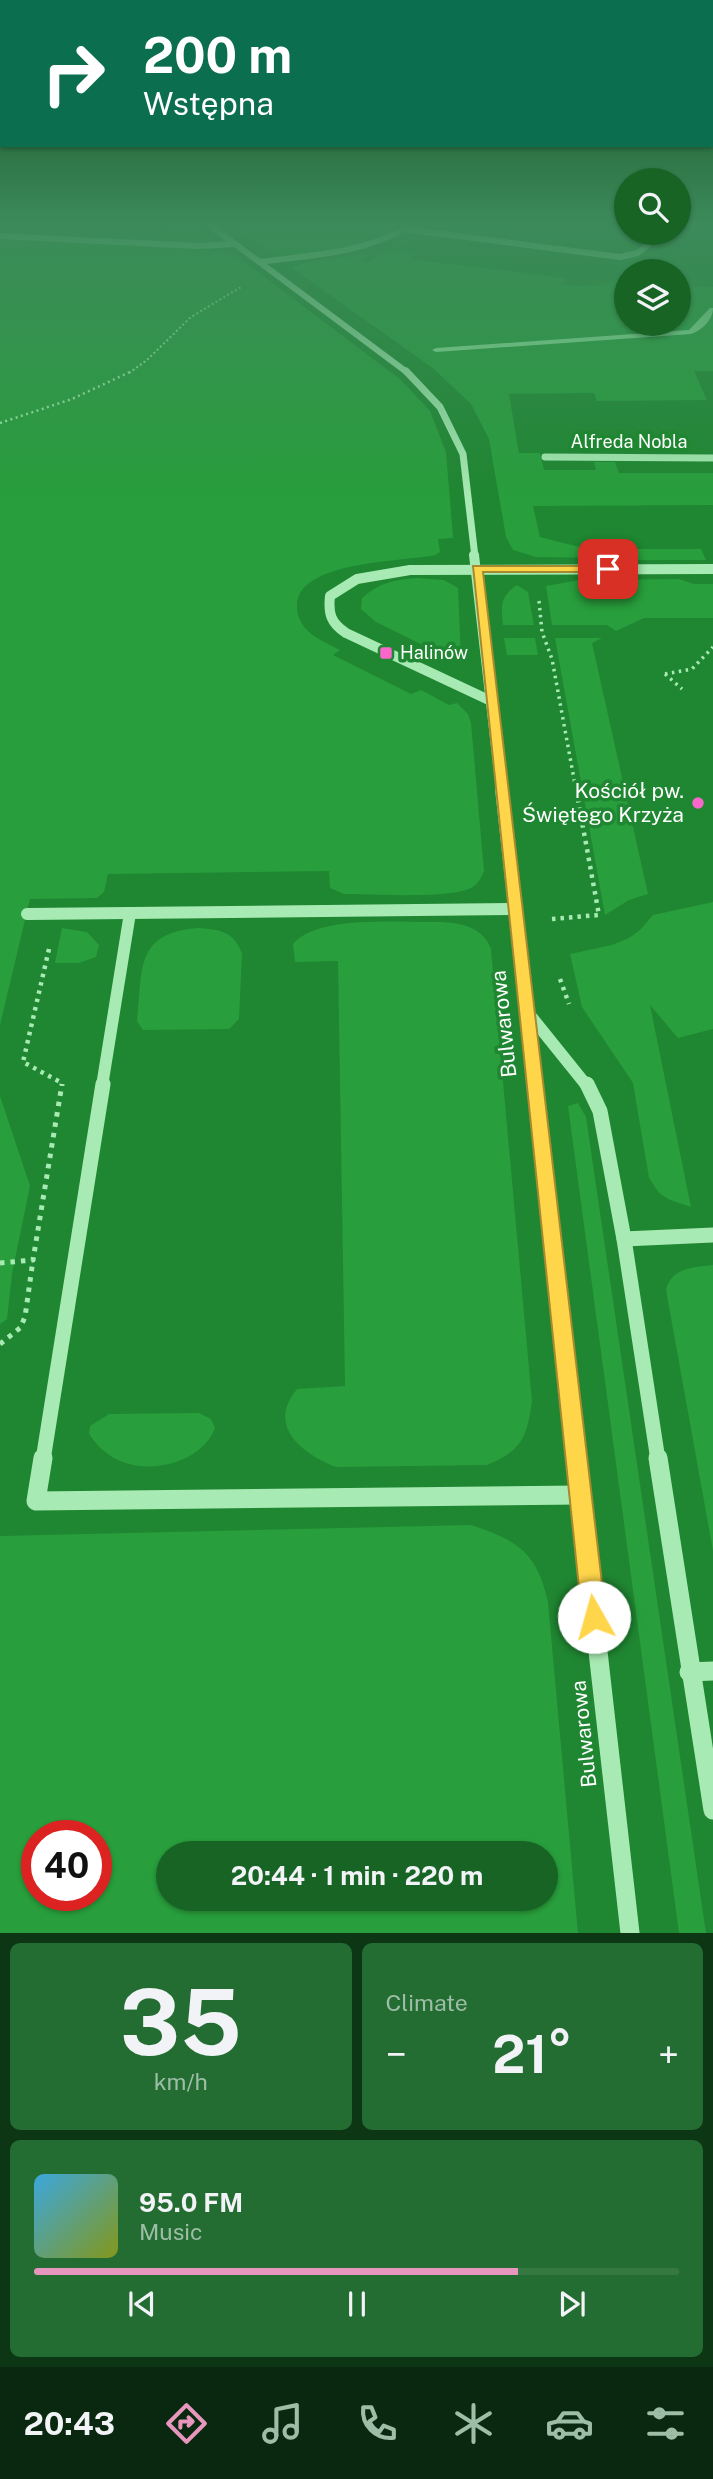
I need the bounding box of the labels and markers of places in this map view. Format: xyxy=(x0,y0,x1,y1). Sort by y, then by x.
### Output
pin xyxy=(578,539,638,599)
place label: Halinów xyxy=(400,642,468,663)
marker: Halinów xyxy=(378,645,394,661)
place label: Kościół pw. Świętego Krzyża xyxy=(522,778,684,827)
marker: Kościół pw. Świętego Krzyża xyxy=(690,795,706,811)

